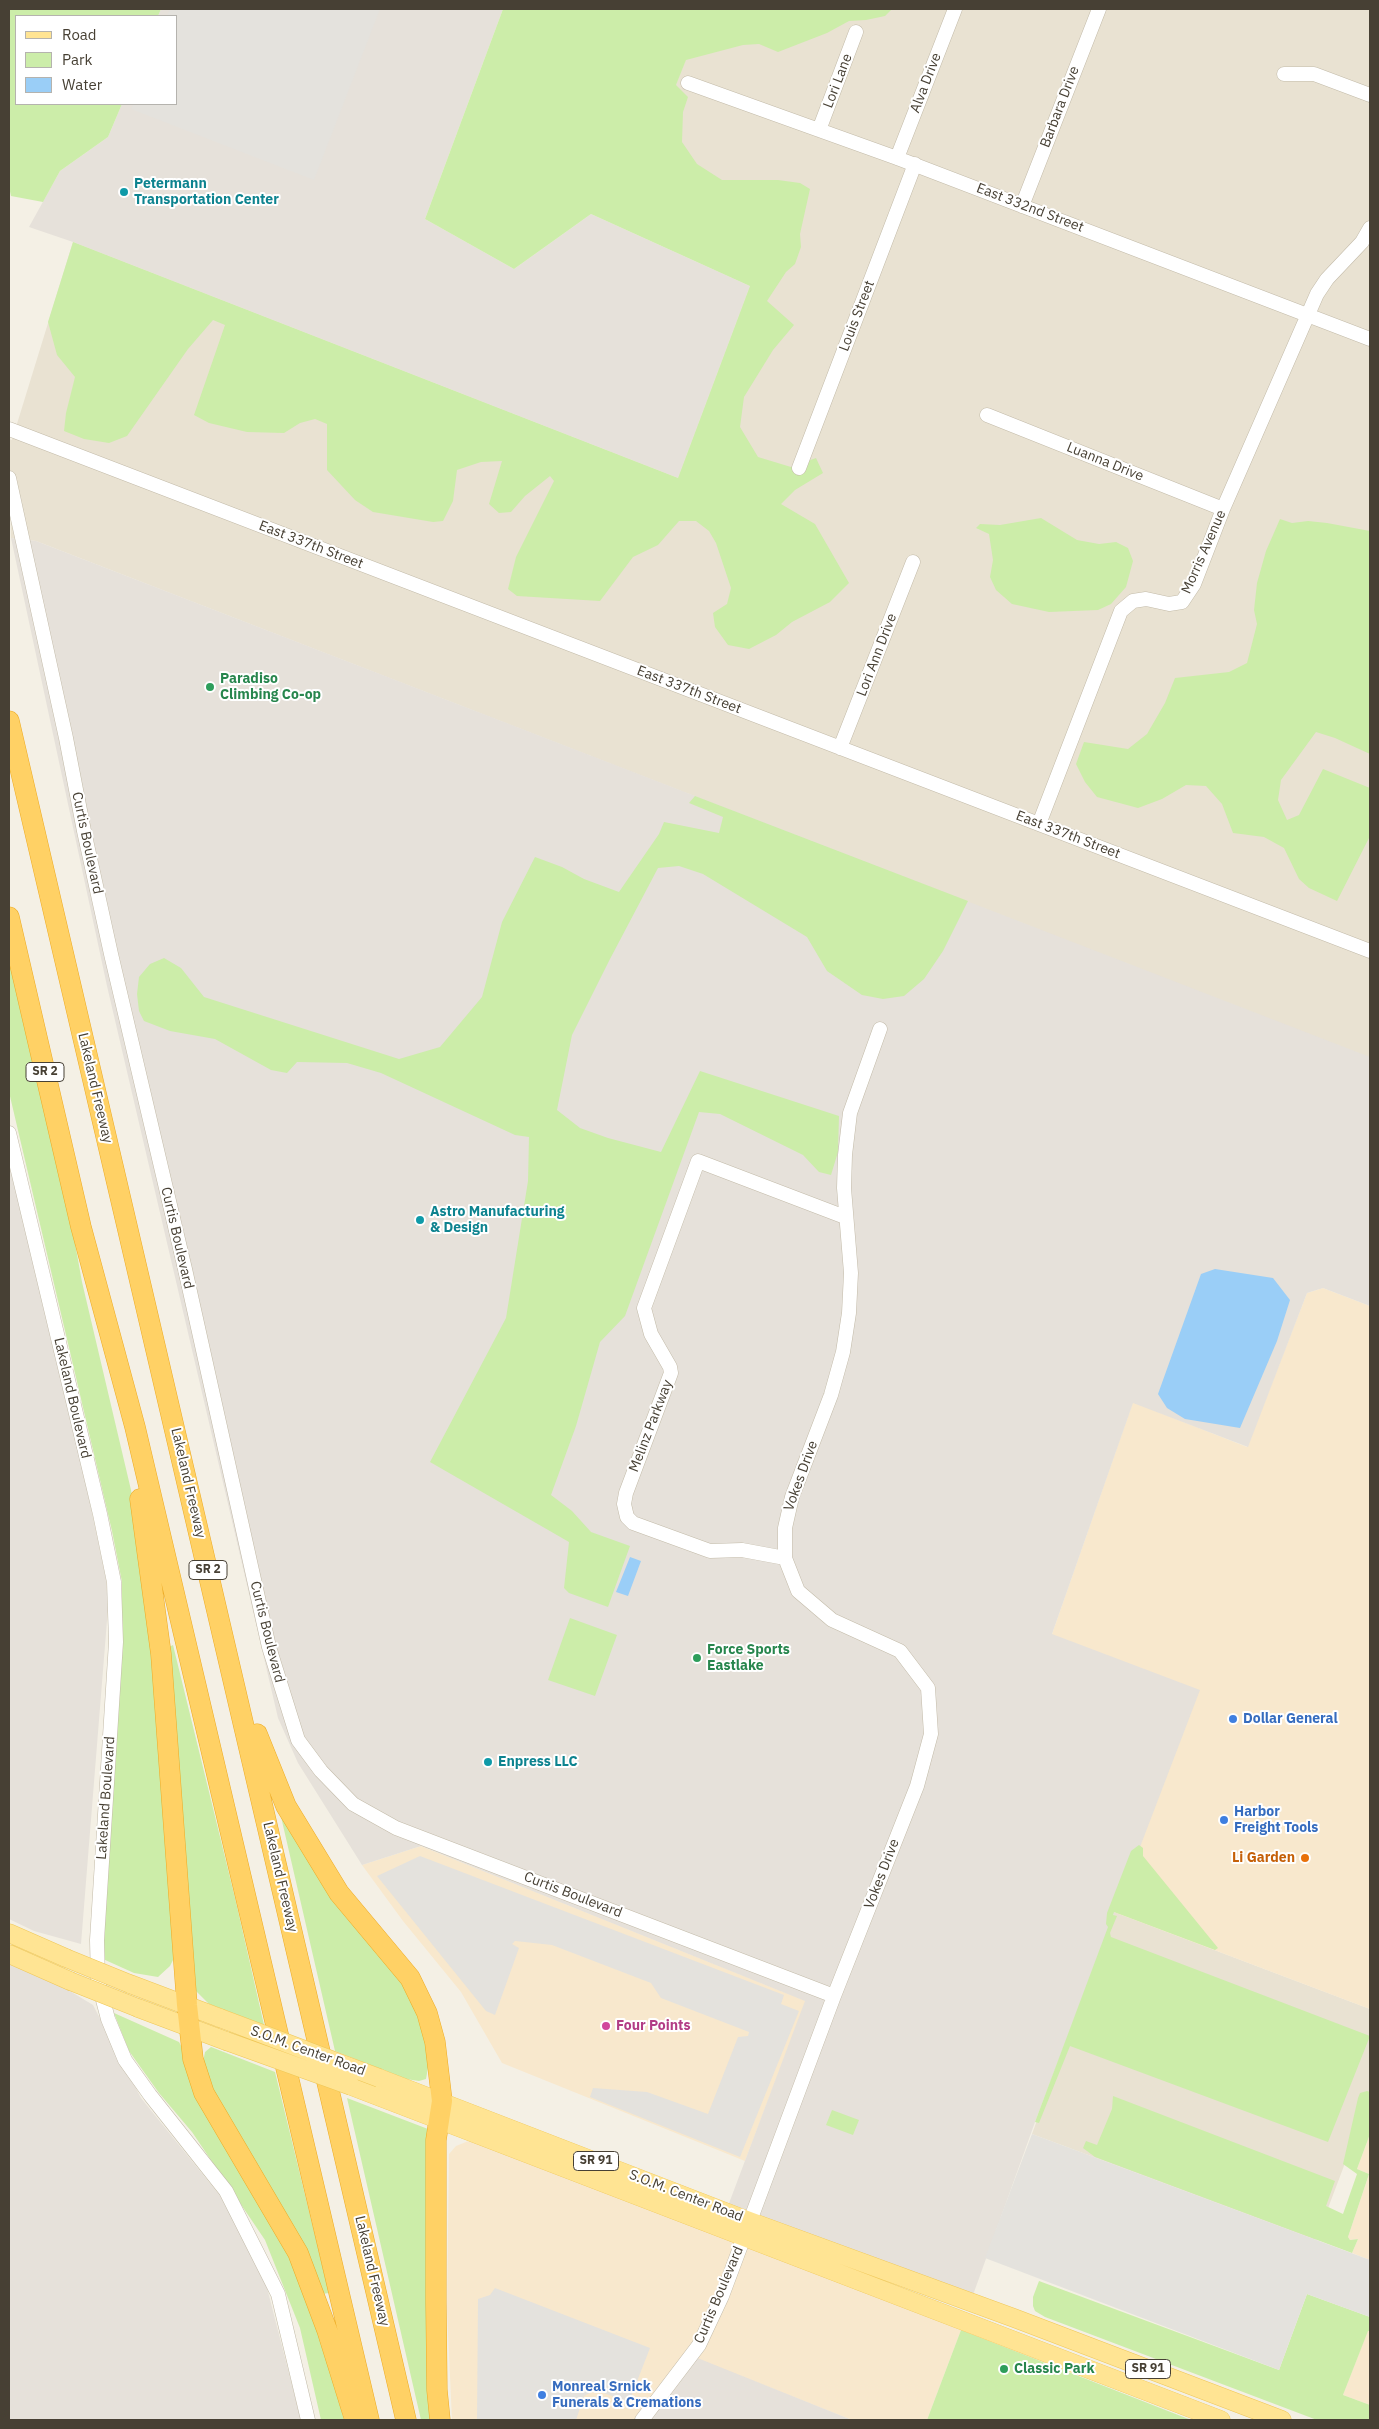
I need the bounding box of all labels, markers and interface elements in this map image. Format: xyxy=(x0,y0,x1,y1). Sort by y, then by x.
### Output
legend xyxy=(15,15,178,105)
text: Road xyxy=(62,25,97,44)
text: Park xyxy=(62,50,92,69)
street label: Lori Lane xyxy=(820,51,856,111)
street label: Alva Drive xyxy=(907,51,945,115)
street label: Barbara Drive xyxy=(1037,64,1083,150)
text: Water xyxy=(62,75,102,94)
place label: Petermann Transportation Center xyxy=(134,176,279,208)
street label: East 332nd Street xyxy=(974,180,1086,236)
marker: Petermann Transportation Center xyxy=(118,186,130,198)
street label: Louis Street xyxy=(836,278,878,354)
street label: Luanna Drive xyxy=(1064,439,1146,485)
street label: Morris Avenue xyxy=(1178,508,1230,596)
street label: East 337th Street xyxy=(256,517,366,573)
street label: Lori Ann Drive xyxy=(854,611,900,699)
street label: East 337th Street xyxy=(634,662,744,718)
place label: Paradiso Climbing Co-op xyxy=(220,671,321,704)
marker: Paradiso Climbing Co-op xyxy=(204,681,216,693)
street label: Curtis Boulevard xyxy=(68,790,106,896)
street label: East 337th Street xyxy=(1013,807,1123,863)
street label: Lakeland Freeway xyxy=(74,1031,116,1145)
road number: SR 2 xyxy=(26,1062,64,1082)
street label: Curtis Boulevard xyxy=(157,1185,197,1291)
place label: Astro Manufacturing & Design xyxy=(430,1204,564,1236)
marker: Astro Manufacturing & Design xyxy=(414,1214,426,1226)
street label: Lakeland Boulevard xyxy=(50,1336,94,1460)
street label: Melinz Parkway xyxy=(626,1377,676,1475)
street label: Lakeland Freeway xyxy=(167,1426,209,1540)
street label: Vokes Drive xyxy=(781,1439,821,1513)
road number: SR 2 xyxy=(189,1560,227,1580)
street label: Curtis Boulevard xyxy=(246,1579,288,1685)
place label: Force Sports Eastlake xyxy=(707,1642,790,1674)
marker: Force Sports Eastlake xyxy=(691,1652,703,1664)
place label: Dollar General xyxy=(1243,1711,1338,1727)
marker: Dollar General xyxy=(1227,1713,1239,1725)
street label: Lakeland Boulevard xyxy=(93,1736,119,1860)
place label: Enpress LLC xyxy=(498,1754,578,1770)
marker: Enpress LLC xyxy=(482,1756,494,1768)
place label: Harbor Freight Tools xyxy=(1234,1804,1318,1836)
marker: Harbor Freight Tools xyxy=(1218,1814,1230,1826)
street label: Lakeland Freeway xyxy=(259,1820,301,1934)
street label: Vokes Drive xyxy=(861,1837,903,1911)
place label: Li Garden xyxy=(1232,1850,1295,1866)
marker: Li Garden xyxy=(1299,1852,1311,1864)
street label: Curtis Boulevard xyxy=(521,1869,625,1921)
place label: Four Points xyxy=(616,2018,691,2034)
marker: Four Points xyxy=(600,2020,612,2032)
street label: S.O.M. Center Road xyxy=(248,2022,368,2080)
road number: SR 91 xyxy=(574,2152,618,2170)
street label: S.O.M. Center Road xyxy=(627,2167,745,2225)
street label: Lakeland Freeway xyxy=(351,2214,393,2328)
street label: Curtis Boulevard xyxy=(691,2244,747,2346)
road number: SR 91 xyxy=(1126,2360,1170,2378)
place label: Classic Park xyxy=(1014,2361,1095,2377)
marker: Classic Park xyxy=(998,2363,1010,2375)
place label: Monreal Srnick Funerals & Cremations xyxy=(552,2379,701,2412)
marker: Monreal Srnick Funerals & Cremations xyxy=(536,2389,548,2401)

